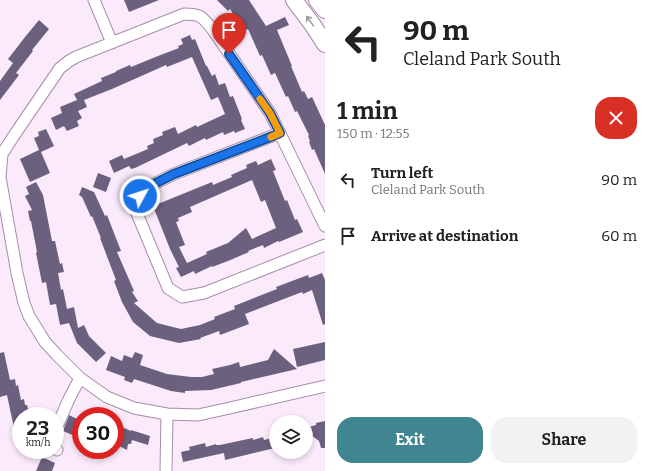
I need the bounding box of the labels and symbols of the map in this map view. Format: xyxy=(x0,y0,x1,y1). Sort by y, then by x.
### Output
pin xyxy=(212,13,246,54)
one-way arrow xyxy=(306,16,314,27)
position arrow xyxy=(119,175,161,217)
speed limit sign: 30 xyxy=(72,407,124,459)

